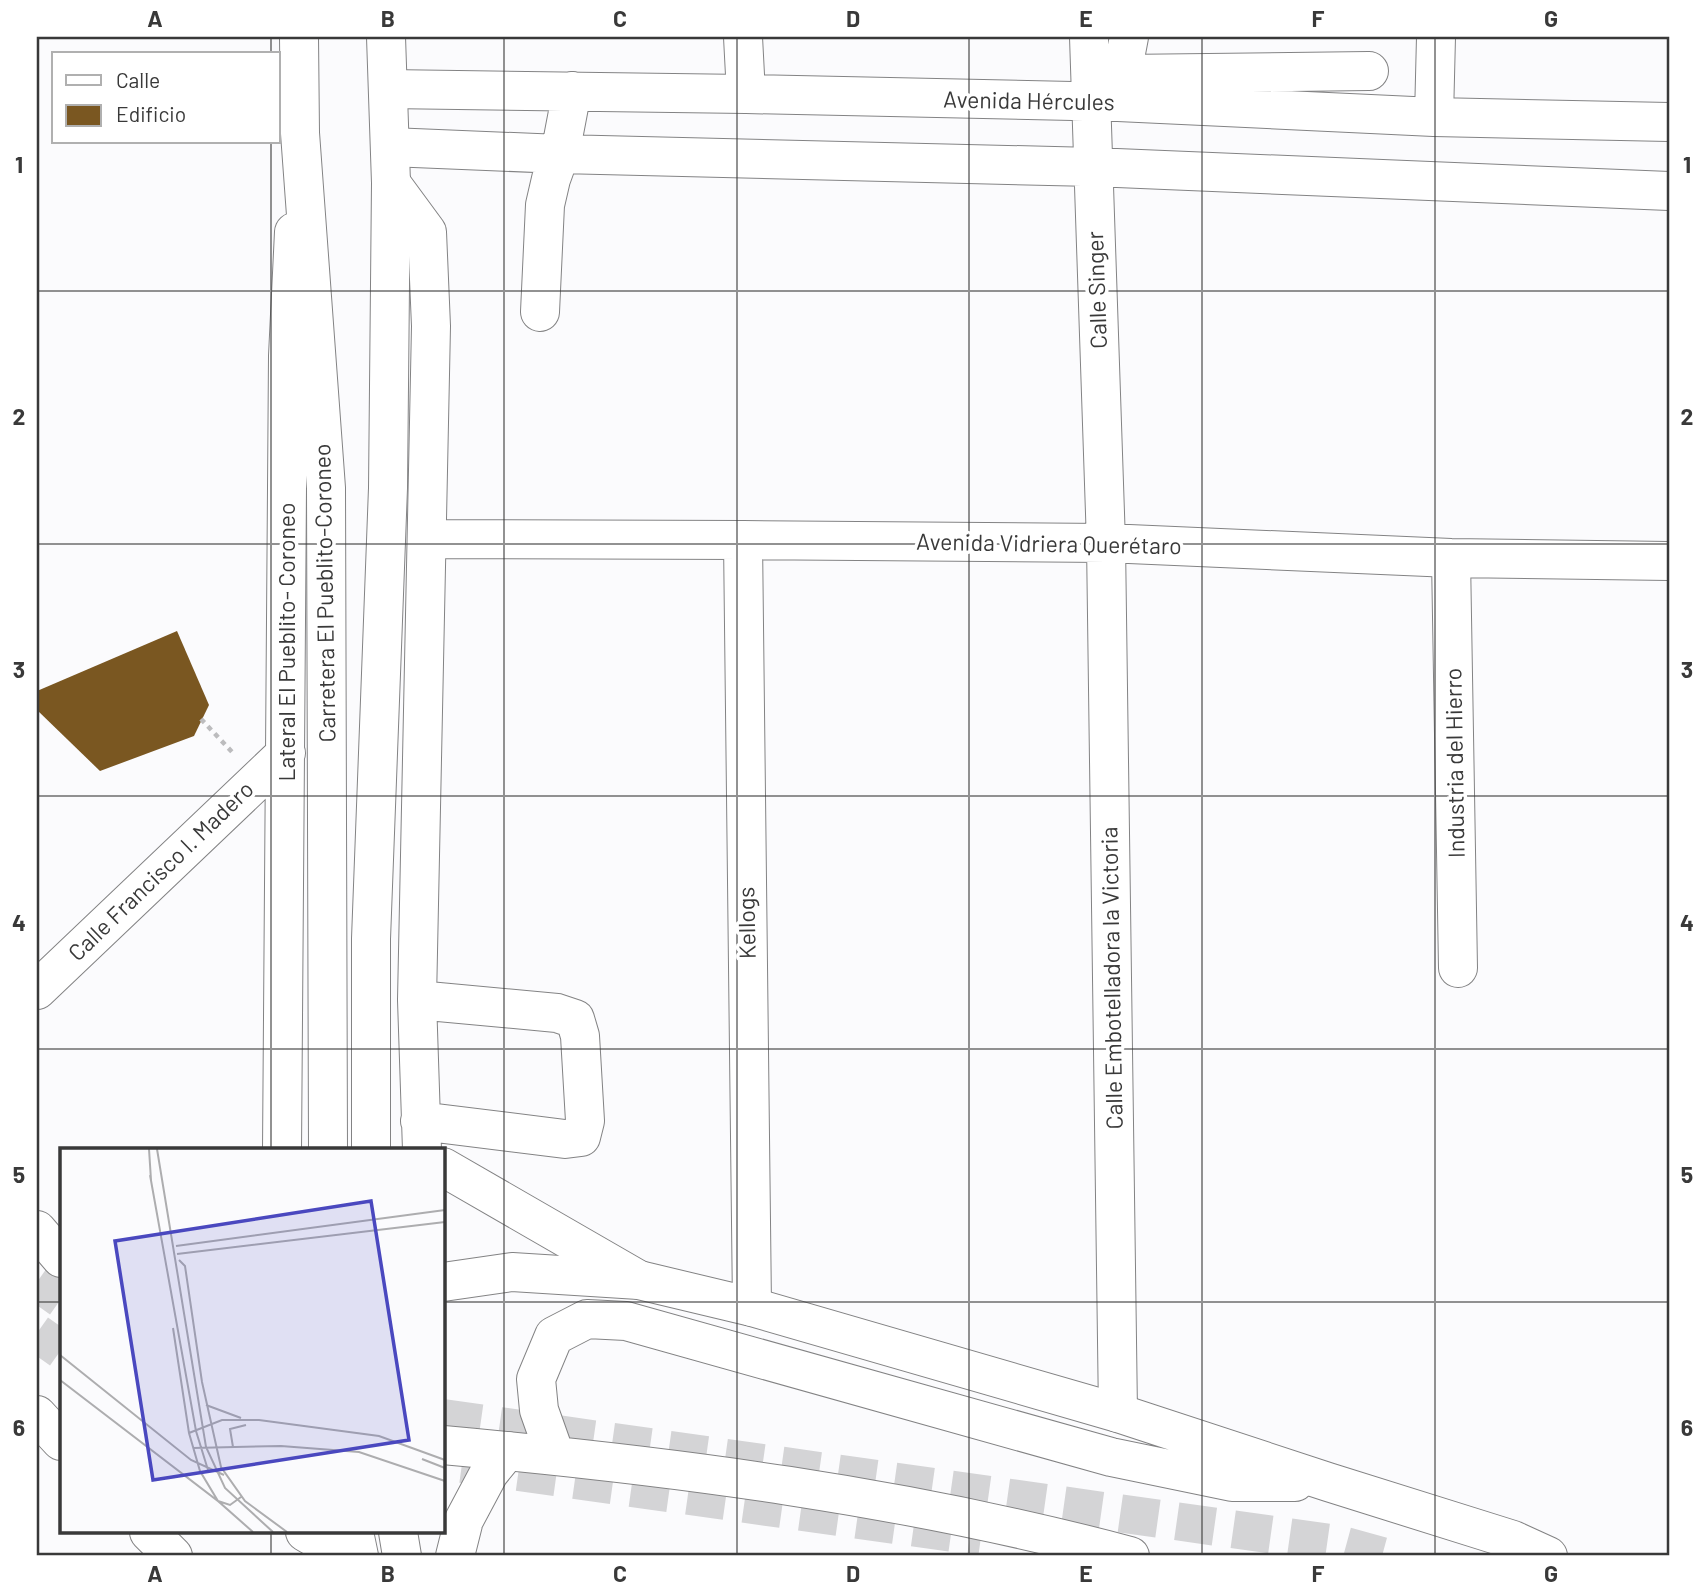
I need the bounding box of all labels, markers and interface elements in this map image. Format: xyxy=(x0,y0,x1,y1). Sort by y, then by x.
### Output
text: A xyxy=(147,4,163,32)
text: B xyxy=(381,4,395,32)
text: C xyxy=(613,4,627,32)
text: D xyxy=(846,4,860,32)
text: E xyxy=(1079,4,1093,32)
text: F xyxy=(1312,4,1325,32)
text: G xyxy=(1544,4,1558,32)
legend xyxy=(52,52,280,144)
text: Calle xyxy=(116,67,160,92)
street label: Avenida Hércules xyxy=(943,85,1115,115)
text: Edificio xyxy=(116,101,186,126)
text: 1 xyxy=(15,150,23,178)
text: 1 xyxy=(1683,150,1691,178)
street label: Calle Singer xyxy=(1080,230,1112,349)
text: 2 xyxy=(13,402,25,430)
text: 2 xyxy=(1681,402,1693,430)
street label: Carretera El Pueblito-Coroneo xyxy=(307,443,341,743)
street label: Lateral El Pueblito- Coroneo xyxy=(272,502,300,782)
street label: Avenida Vidriera Querétaro xyxy=(916,527,1182,559)
text: 3 xyxy=(13,655,25,683)
text: 3 xyxy=(1681,655,1693,683)
street label: Industria del Hierro xyxy=(1438,668,1470,858)
street label: Calle Francisco I. Madero xyxy=(62,774,259,966)
street label: Calle Embotelladora la Victoria xyxy=(1094,826,1128,1130)
street label: Kellogs xyxy=(731,887,761,959)
text: 4 xyxy=(12,908,26,936)
text: 4 xyxy=(1680,908,1694,936)
inset map xyxy=(60,1148,444,1534)
text: 5 xyxy=(13,1160,25,1188)
text: 5 xyxy=(1681,1160,1693,1188)
text: 6 xyxy=(13,1413,25,1441)
text: 6 xyxy=(1681,1413,1693,1441)
text: A xyxy=(147,1559,163,1587)
text: B xyxy=(381,1559,395,1587)
text: C xyxy=(613,1559,627,1587)
text: D xyxy=(846,1559,860,1587)
text: E xyxy=(1079,1559,1093,1587)
text: F xyxy=(1312,1559,1325,1587)
text: G xyxy=(1544,1559,1558,1587)

